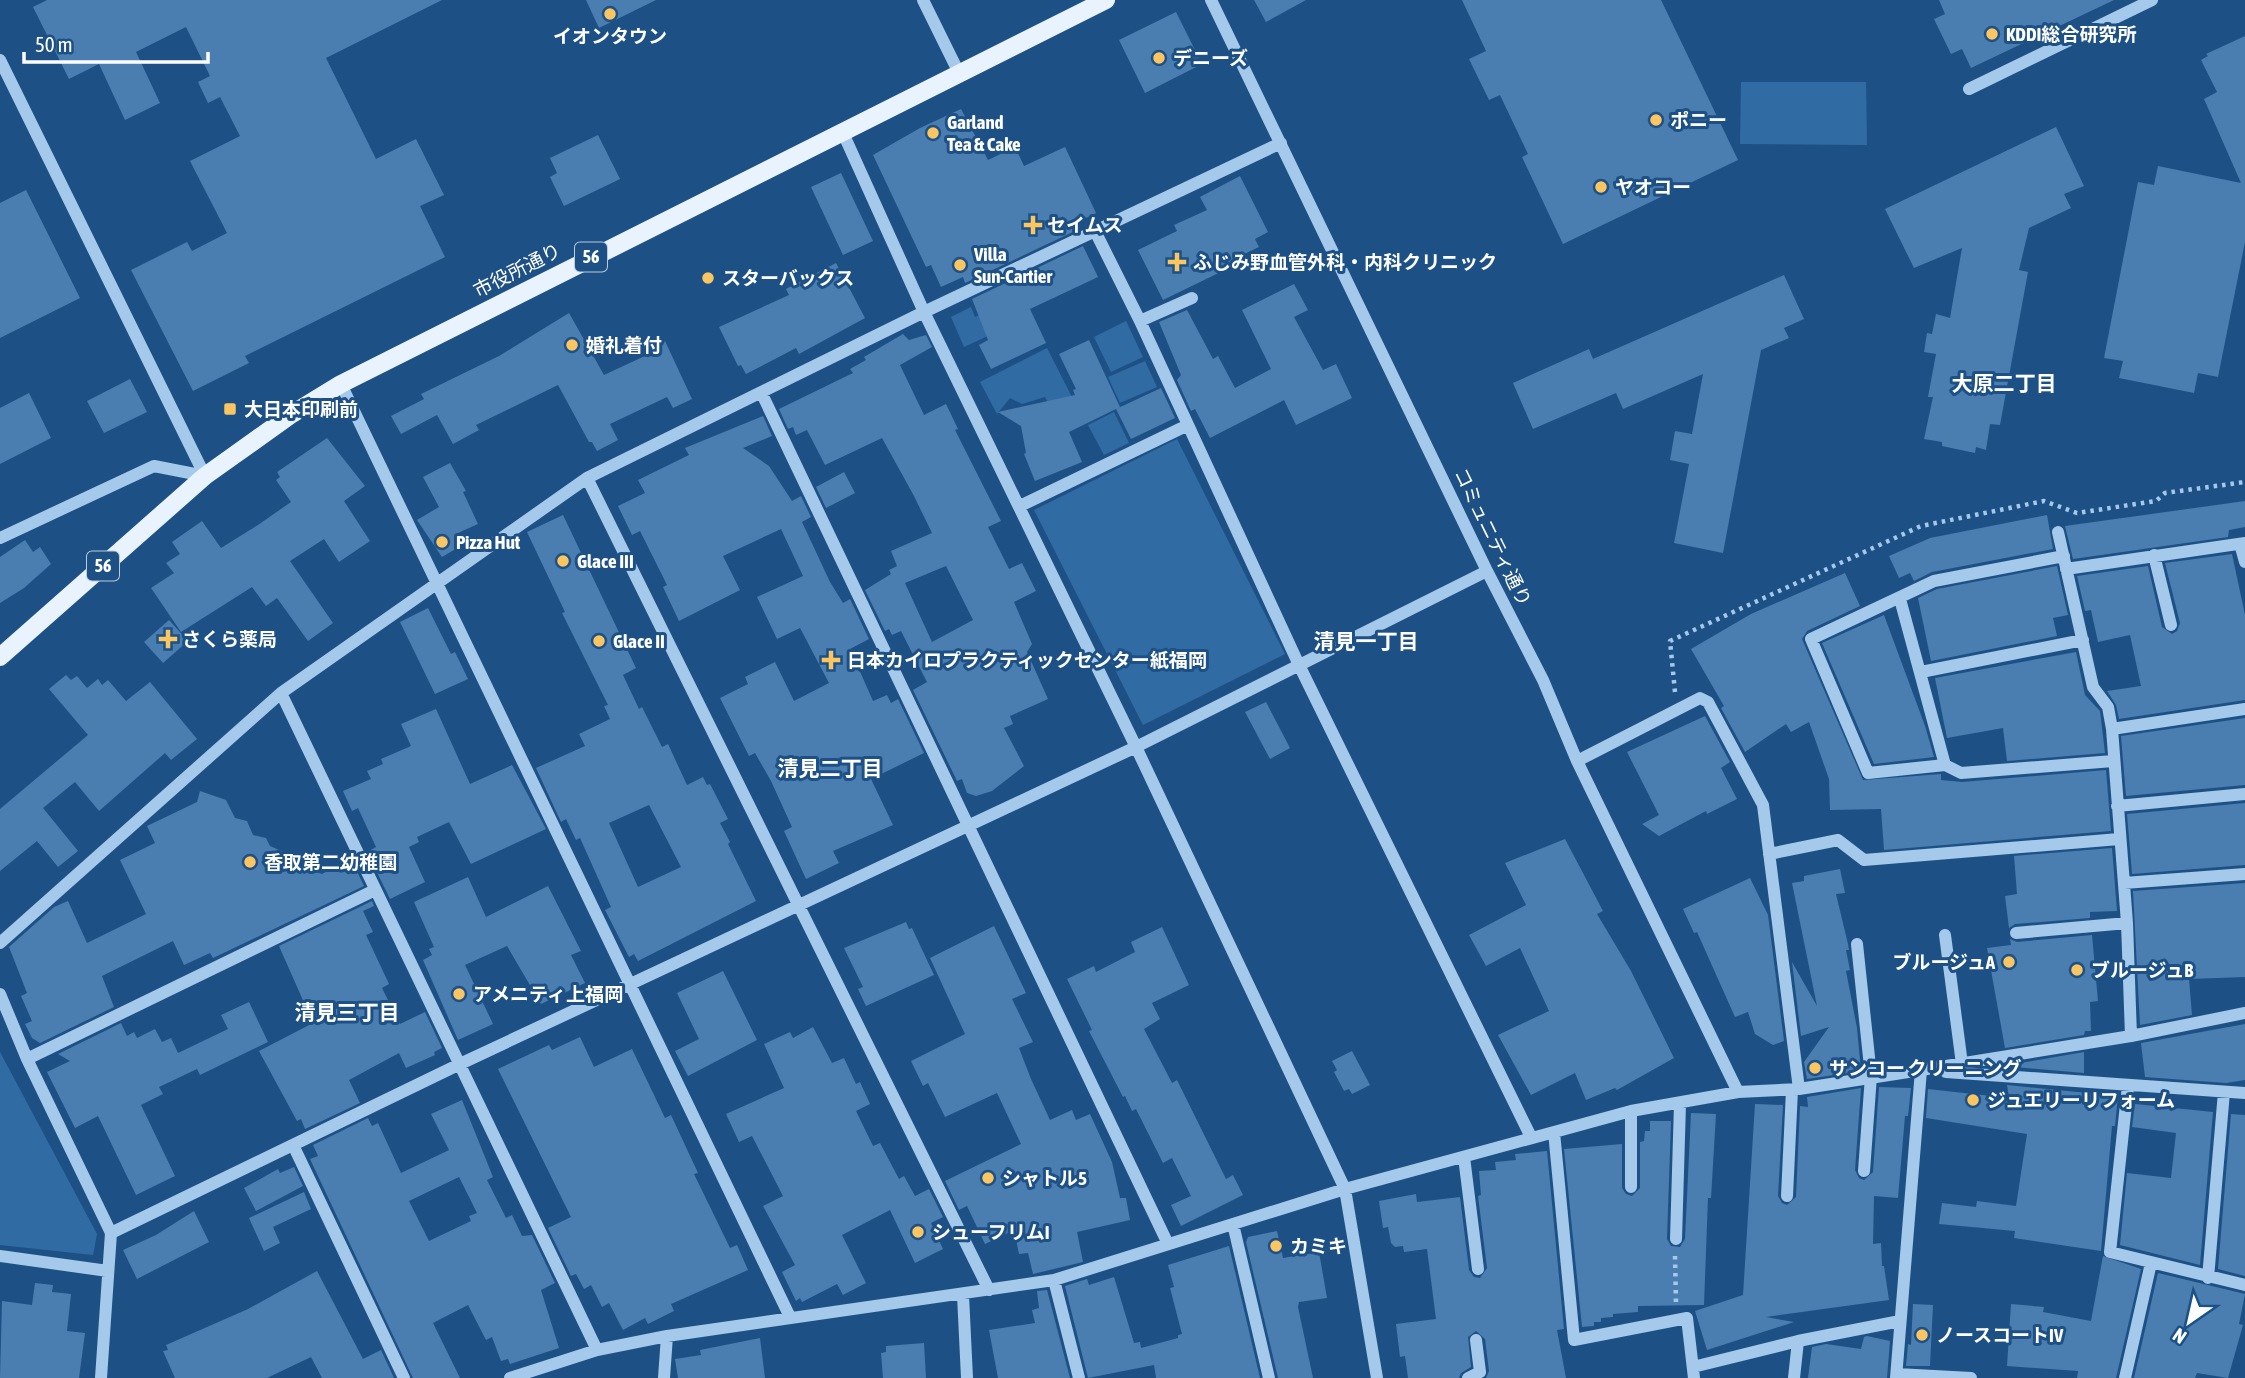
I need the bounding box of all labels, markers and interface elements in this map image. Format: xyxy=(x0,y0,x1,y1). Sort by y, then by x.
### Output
marker: イオンタウン xyxy=(602,6,618,22)
scale bar xyxy=(24,21,208,65)
place label: KDDI総合研究所 xyxy=(2006,23,2136,45)
place label: イオンタウン xyxy=(553,25,667,47)
marker: KDDI総合研究所 xyxy=(1984,26,2000,42)
text: 50 m xyxy=(35,32,73,56)
place label: デニーズ xyxy=(1173,47,1248,69)
marker: デニーズ xyxy=(1151,50,1167,66)
place label: ポニー xyxy=(1670,109,1727,131)
place label: Garland Tea & Cake xyxy=(947,111,1021,155)
marker: ポニー xyxy=(1648,112,1664,128)
marker: Garland Tea & Cake xyxy=(925,125,941,141)
place label: ヤオコー xyxy=(1615,176,1691,198)
marker: ヤオコー xyxy=(1593,179,1609,195)
place label: セイムス xyxy=(1047,214,1123,236)
marker: セイムス xyxy=(1025,217,1041,233)
street label: 市役所通り xyxy=(470,239,564,301)
road number: 56 xyxy=(575,243,607,272)
place label: Villa Sun-Cartier xyxy=(973,243,1052,287)
place label: ふじみ野血管外科・内科クリニック xyxy=(1193,251,1497,273)
marker: ふじみ野血管外科・内科クリニック xyxy=(1167,252,1187,272)
marker: Villa Sun-Cartier xyxy=(952,257,968,273)
place label: スターバックス xyxy=(722,267,854,289)
marker: スターバックス xyxy=(700,270,716,286)
place label: 婚礼着付 xyxy=(586,334,662,356)
marker: 婚礼着付 xyxy=(564,337,580,353)
district label: 大原二丁目 xyxy=(1952,371,2057,395)
place label: 大日本印刷前 xyxy=(244,398,358,420)
marker: 大日本印刷前 xyxy=(222,401,238,417)
street label: コミュニティ通り xyxy=(1450,464,1536,610)
place label: Pizza Hut xyxy=(456,531,521,553)
marker: Pizza Hut xyxy=(434,534,450,550)
place label: Glace III xyxy=(577,550,634,572)
road number: 56 xyxy=(87,552,119,580)
marker: Glace III xyxy=(555,553,571,569)
place label: さくら薬局 xyxy=(182,628,277,650)
district label: 清見一丁目 xyxy=(1314,629,1419,653)
place label: Glace II xyxy=(613,630,665,652)
marker: さくら薬局 xyxy=(160,631,176,647)
marker: Glace II xyxy=(591,633,607,649)
place label: 日本カイロプラクティックセンター紙福岡 xyxy=(847,649,1207,671)
marker: 日本カイロプラクティックセンター紙福岡 xyxy=(821,650,841,670)
district label: 清見二丁目 xyxy=(778,756,883,780)
place label: 香取第二幼稚園 xyxy=(264,851,397,873)
marker: 香取第二幼稚園 xyxy=(242,854,258,870)
place label: ブルージュA xyxy=(1892,951,1996,973)
marker: ブルージュA xyxy=(2001,954,2017,970)
place label: ブルージュB xyxy=(2091,959,2193,981)
marker: ブルージュB xyxy=(2069,962,2085,978)
place label: アメニティ上福岡 xyxy=(473,983,623,1005)
marker: アメニティ上福岡 xyxy=(451,986,467,1002)
district label: 清見三丁目 xyxy=(295,1000,400,1024)
place label: サンコー クリーニング xyxy=(1829,1057,2022,1079)
marker: サンコー クリーニング xyxy=(1807,1060,1823,1076)
place label: ジュエリーリフォーム xyxy=(1987,1089,2175,1111)
marker: ジュエリーリフォーム xyxy=(1965,1092,1981,1108)
place label: シャトル5 xyxy=(1002,1167,1087,1189)
marker: シャトル5 xyxy=(980,1170,996,1186)
place label: シューフリムI xyxy=(932,1221,1050,1243)
marker: シューフリムI xyxy=(910,1224,926,1240)
place label: カミキ xyxy=(1290,1235,1347,1257)
marker: カミキ xyxy=(1268,1238,1284,1254)
north arrow xyxy=(2154,1287,2224,1357)
place label: ノースコートIV xyxy=(1936,1324,2064,1346)
text: N xyxy=(2169,1324,2190,1348)
marker: ノースコートIV xyxy=(1914,1327,1930,1343)

